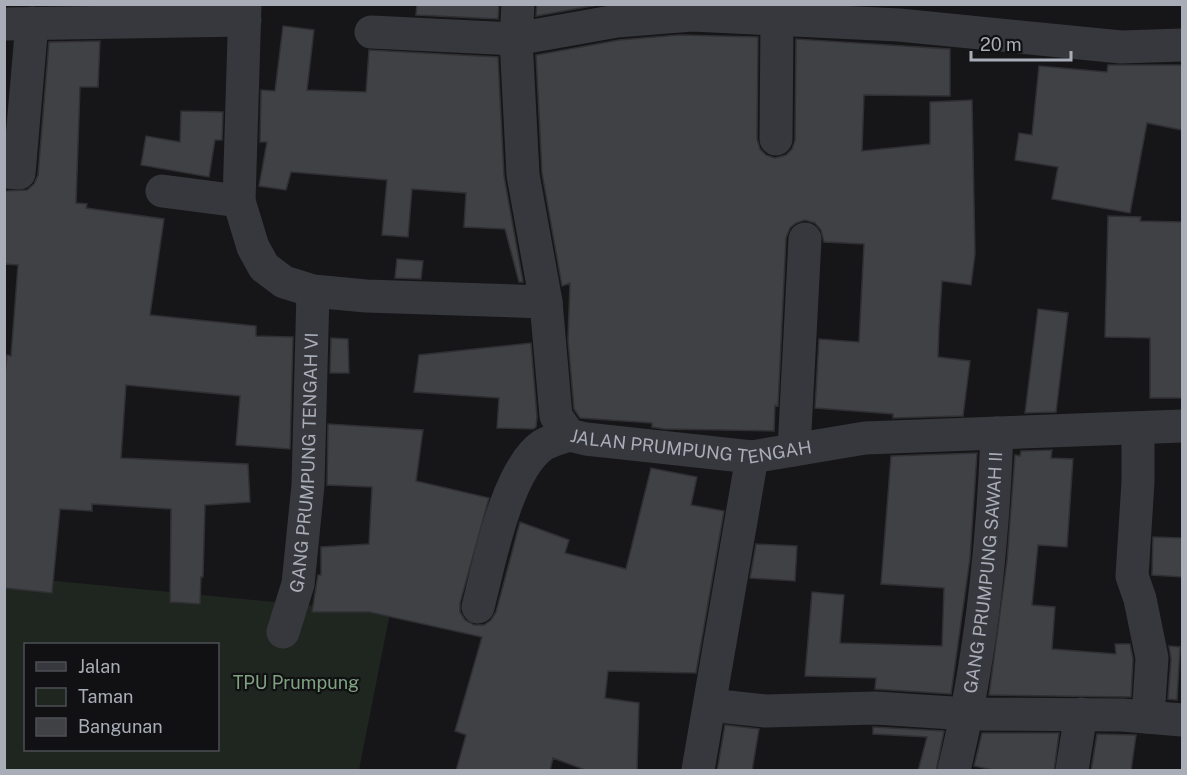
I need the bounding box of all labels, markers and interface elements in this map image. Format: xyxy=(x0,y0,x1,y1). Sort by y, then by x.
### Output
scale bar xyxy=(971,24,1072,62)
text: 20 m xyxy=(980,34,1022,55)
street label: GANG PRUMPUNG TENGAH VI xyxy=(285,332,322,595)
street label: JALAN PRUMPUNG TENGAH xyxy=(568,425,813,468)
street label: GANG PRUMPUNG SAWAH II xyxy=(959,451,1006,695)
legend xyxy=(24,643,219,751)
text: Jalan xyxy=(78,656,121,677)
park label: TPU Prumpung xyxy=(233,672,359,693)
text: Taman xyxy=(78,686,133,707)
text: Bangunan xyxy=(78,716,163,737)

